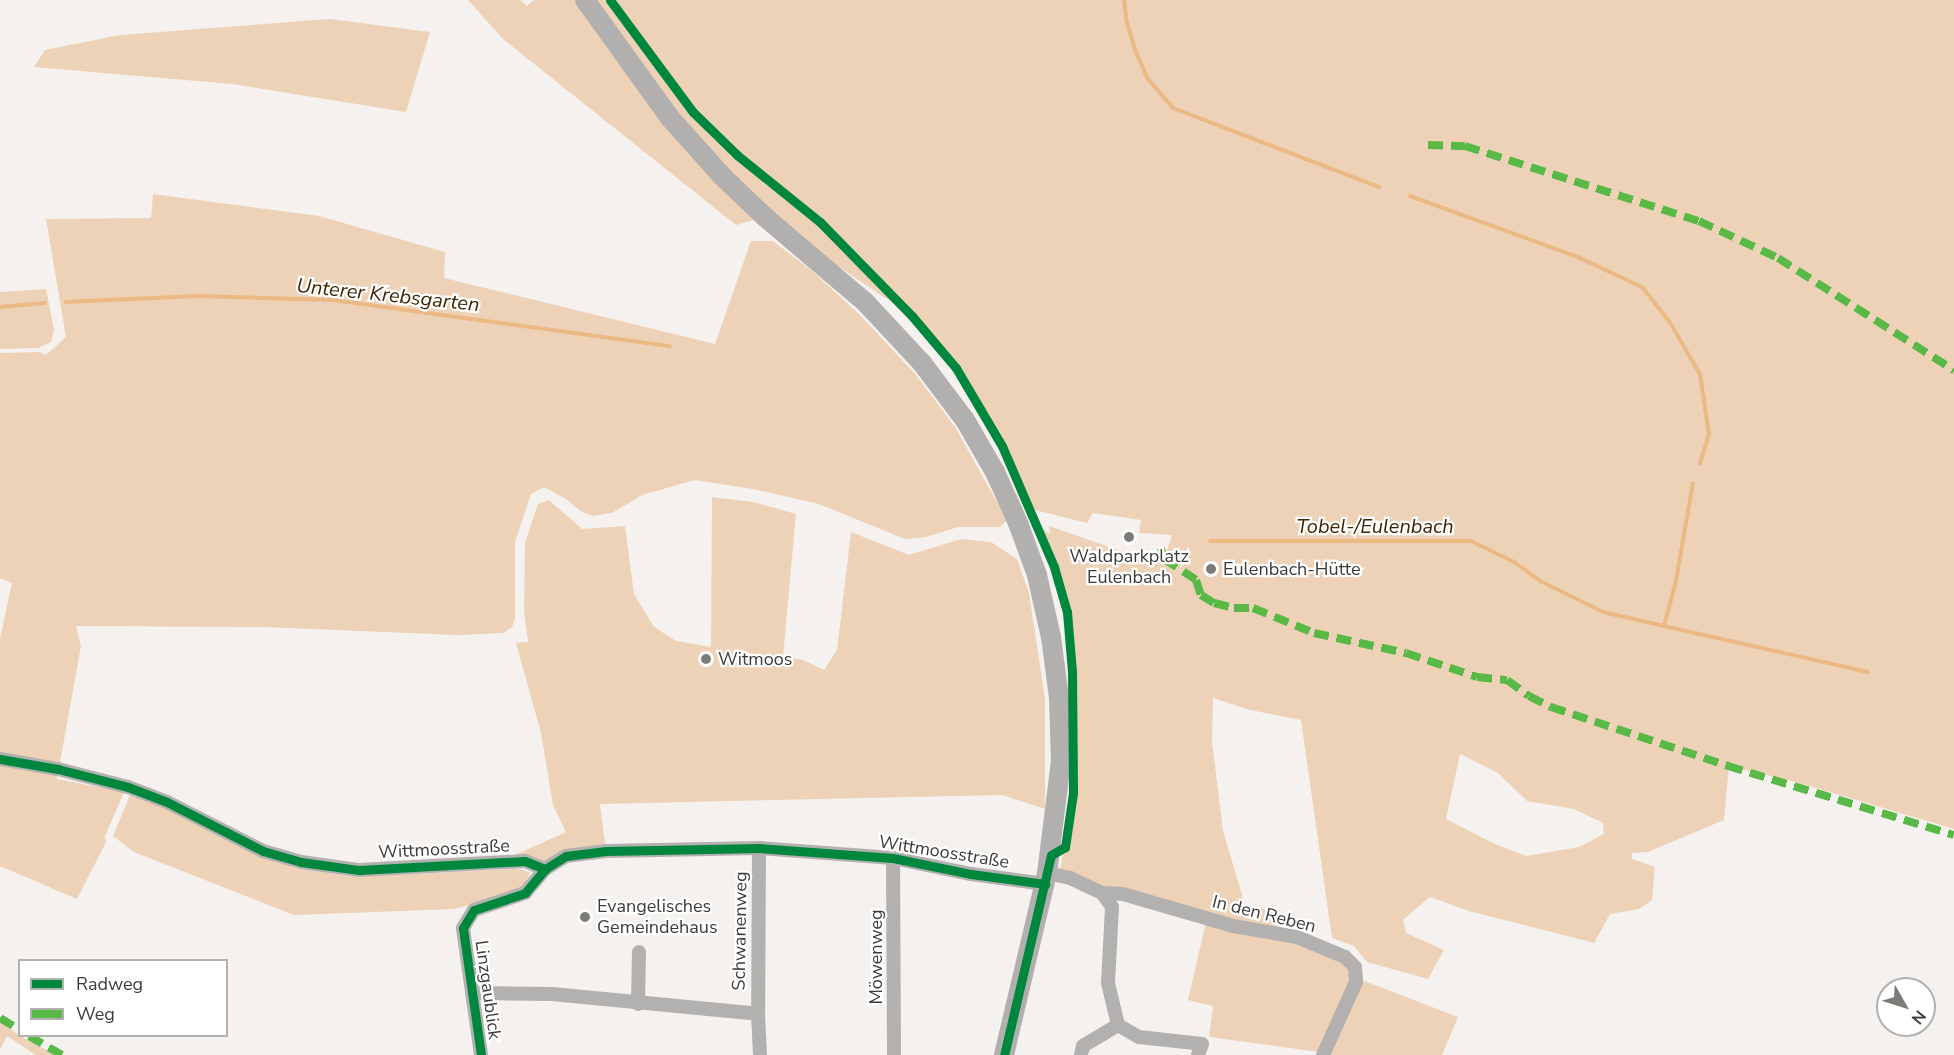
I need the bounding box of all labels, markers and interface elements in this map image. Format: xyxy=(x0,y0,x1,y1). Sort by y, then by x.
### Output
water label: Unterer Krebsgarten xyxy=(295,273,481,317)
water label: Tobel-/Eulenbach xyxy=(1296,514,1454,538)
marker: Waldparkplatz Eulenbach xyxy=(1122,530,1136,544)
place label: Waldparkplatz Eulenbach xyxy=(1069,546,1189,588)
place label: Eulenbach-Hütte xyxy=(1223,558,1360,580)
marker: Eulenbach-Hütte xyxy=(1204,562,1218,576)
place label: Witmoos xyxy=(718,648,792,670)
marker: Witmoos xyxy=(699,652,713,666)
street label: Wittmoosstraße xyxy=(877,831,1011,873)
street label: Wittmoosstraße xyxy=(378,835,510,863)
street label: Schwanenweg xyxy=(728,871,752,991)
street label: In den Reben xyxy=(1210,891,1318,937)
place label: Evangelisches Gemeindehaus xyxy=(597,896,718,938)
street label: Möwenweg xyxy=(865,909,887,1005)
marker: Evangelisches Gemeindehaus xyxy=(578,910,592,924)
street label: Linzgaublick xyxy=(470,939,506,1041)
legend xyxy=(18,959,228,1037)
text: Radweg xyxy=(76,972,143,996)
north arrow xyxy=(1876,977,1936,1037)
text: Weg xyxy=(76,1002,115,1026)
text: N xyxy=(1906,1005,1931,1029)

